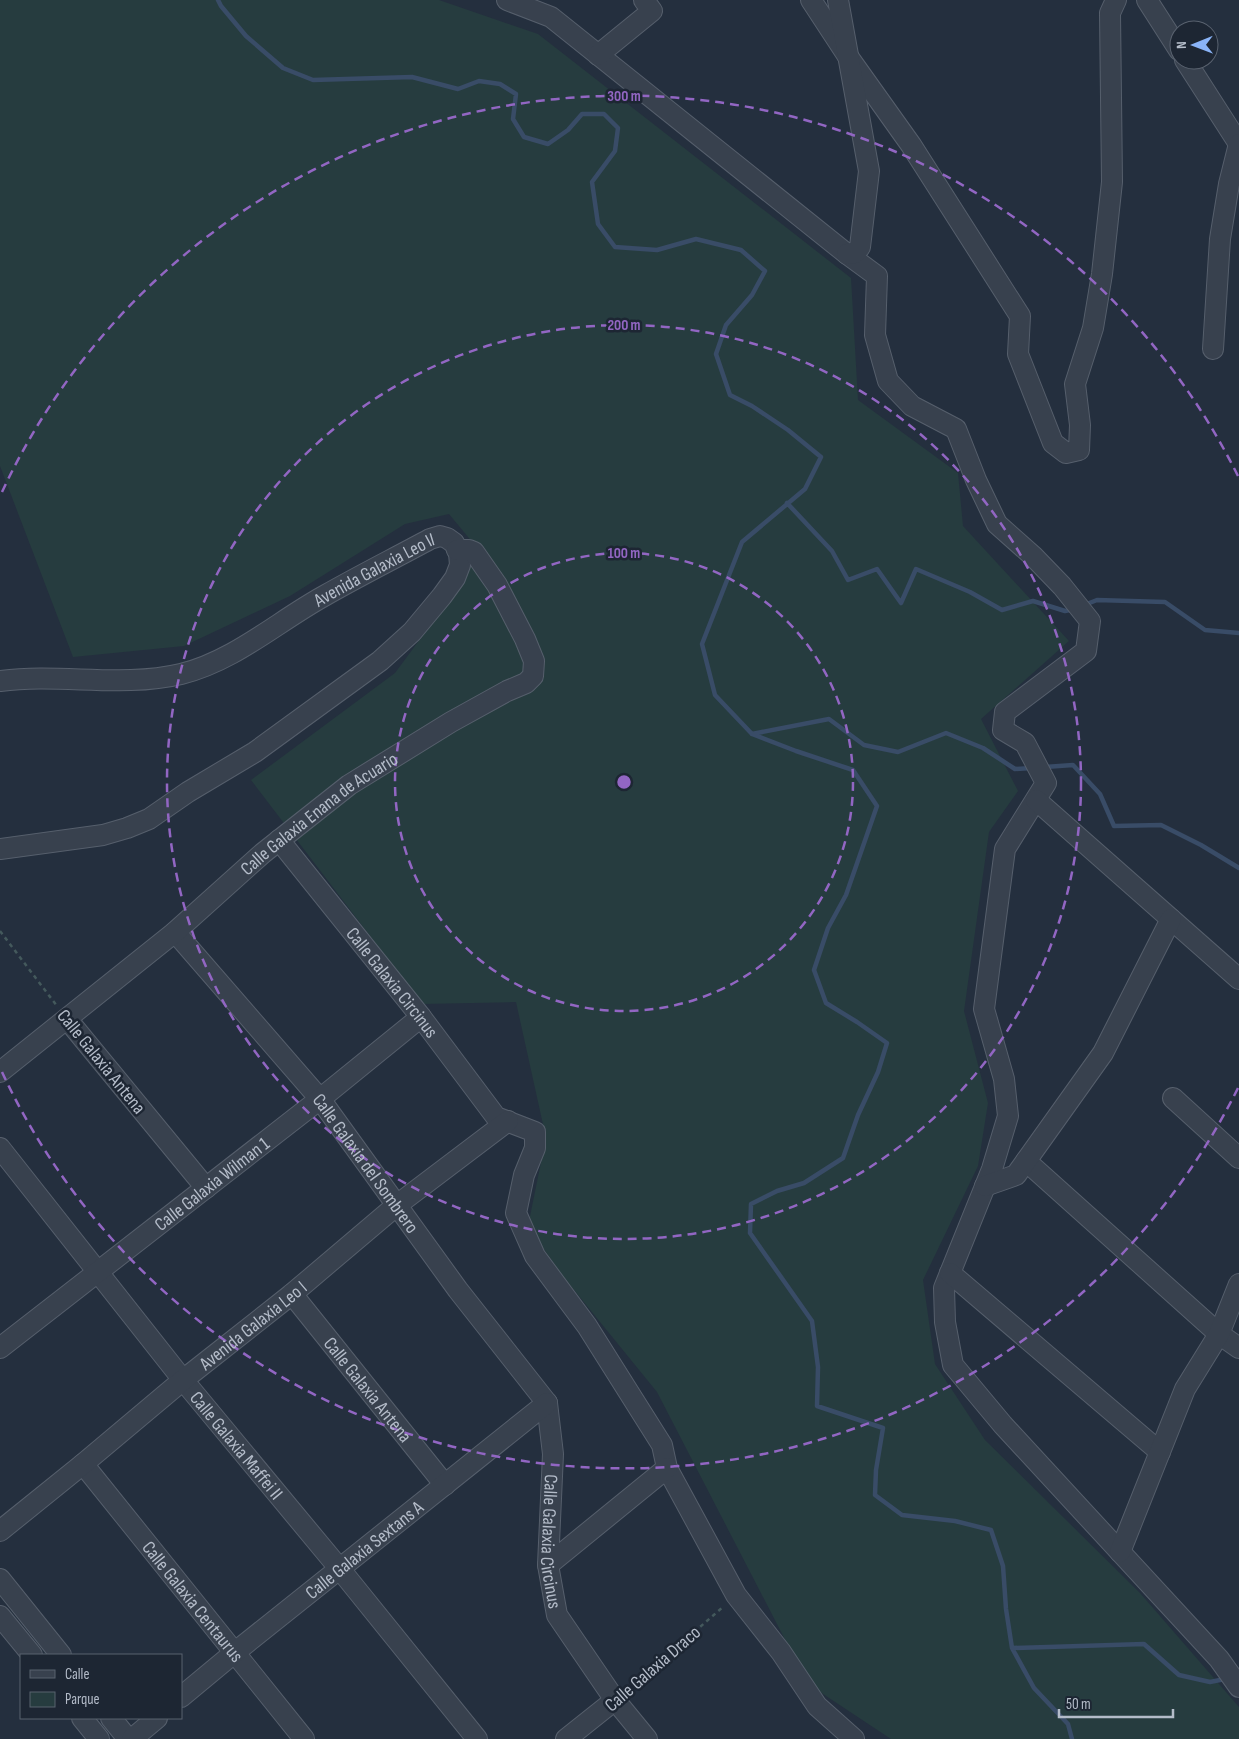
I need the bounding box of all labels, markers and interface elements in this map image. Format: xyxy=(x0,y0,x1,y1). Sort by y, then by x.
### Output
north arrow xyxy=(1169,20,1219,70)
text: N xyxy=(1173,41,1190,49)
text: 300 m xyxy=(607,87,641,106)
text: 200 m xyxy=(607,316,641,335)
street label: Avenida Galaxia Leo II xyxy=(309,528,437,613)
text: 100 m xyxy=(608,544,640,563)
street label: Calle Galaxia Enana de Acuario xyxy=(236,748,402,881)
centre of rings xyxy=(615,773,633,791)
street label: Calle Galaxia Circinus xyxy=(341,923,443,1043)
street label: Calle Galaxia Antena xyxy=(52,1005,150,1119)
street label: Calle Galaxia del Sombrero xyxy=(307,1089,423,1238)
street label: Calle Galaxia Wilman 1 xyxy=(150,1132,275,1237)
street label: Avenida Galaxia Leo I xyxy=(194,1277,312,1376)
street label: Calle Galaxia Antena xyxy=(318,1333,416,1447)
street label: Calle Galaxia Maffei II xyxy=(184,1387,287,1505)
street label: Calle Galaxia Circinus xyxy=(535,1474,566,1611)
street label: Calle Galaxia Sextans A xyxy=(301,1496,429,1605)
street label: Calle Galaxia Centaurus xyxy=(137,1537,248,1667)
street label: Calle Galaxia Draco xyxy=(600,1621,706,1717)
legend xyxy=(20,1654,182,1719)
text: Calle xyxy=(65,1665,89,1684)
scale bar xyxy=(1059,1686,1173,1718)
text: Parque xyxy=(65,1690,100,1709)
text: 50 m xyxy=(1066,1695,1091,1714)

